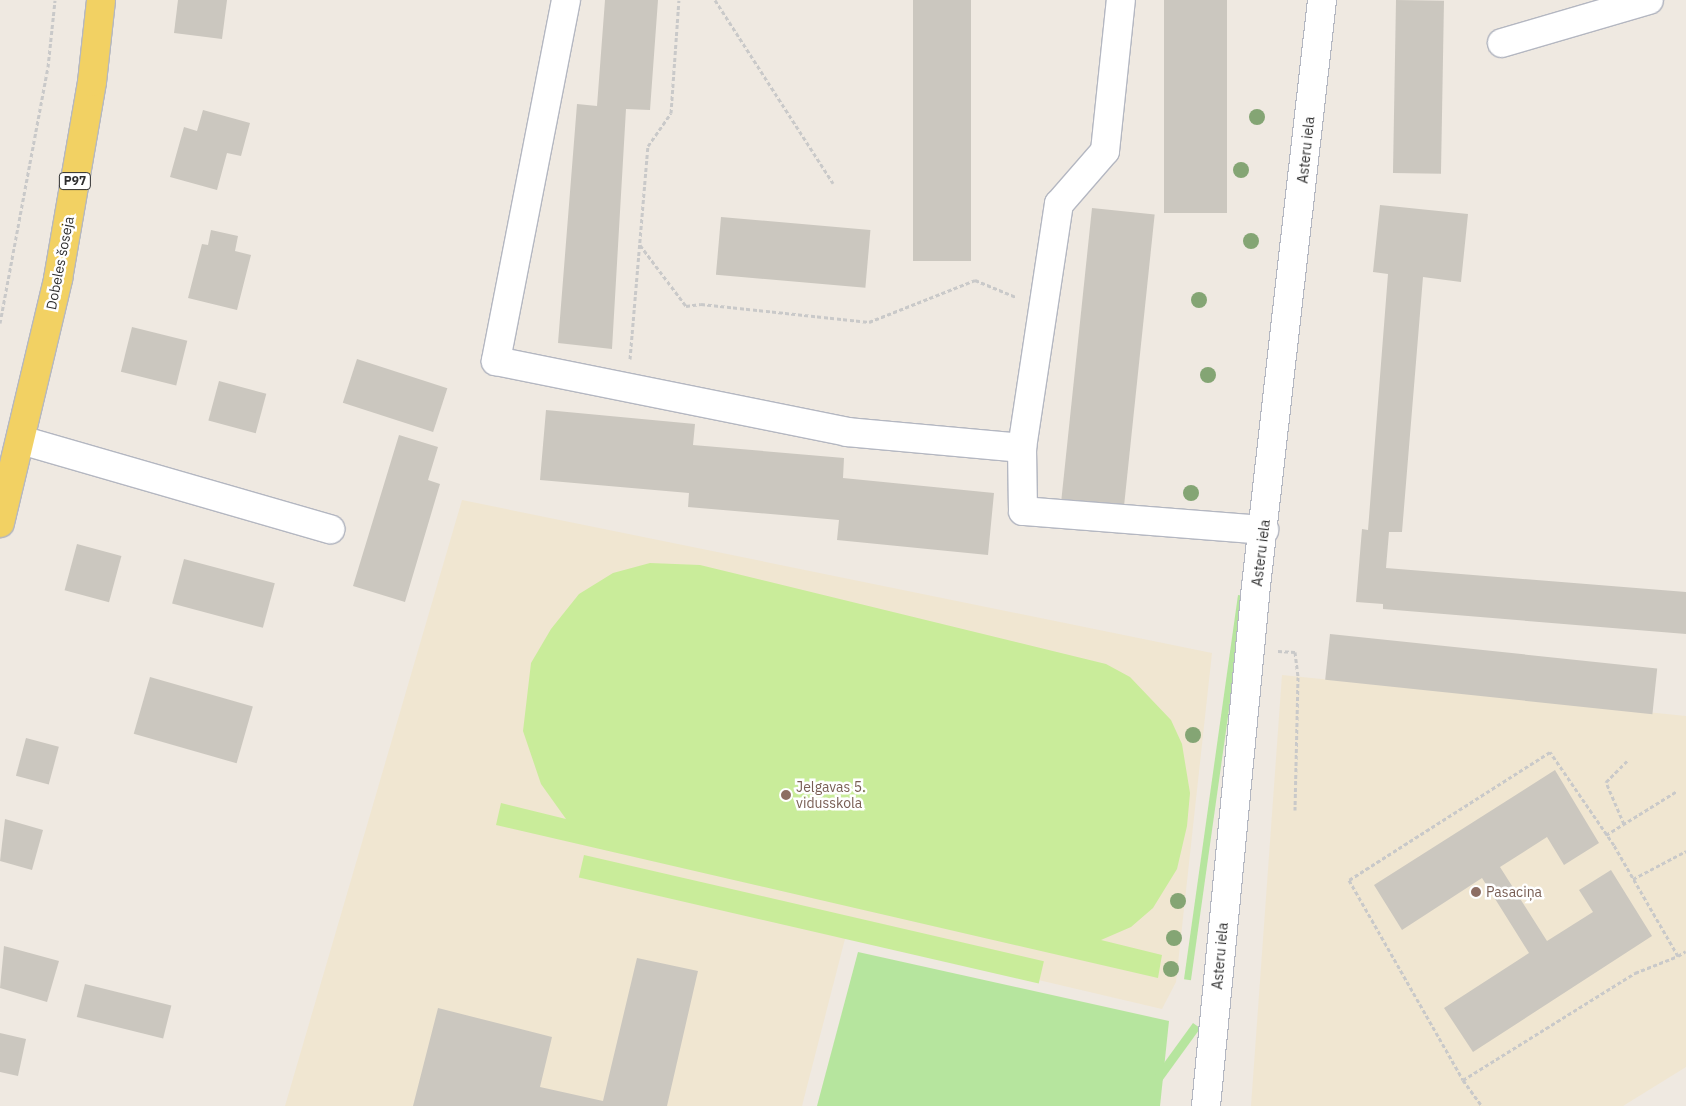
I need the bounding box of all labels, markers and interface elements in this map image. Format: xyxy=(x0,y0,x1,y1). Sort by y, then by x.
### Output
street label: Asteru iela xyxy=(1294,116,1318,184)
road number: P97 xyxy=(59,172,91,190)
street label: Dobeles šoseja xyxy=(43,215,77,311)
street label: Asteru iela xyxy=(1249,519,1273,587)
place label: Jelgavas 5. vidusskola xyxy=(796,779,866,812)
marker: Jelgavas 5. vidusskola xyxy=(780,789,792,801)
place label: Pasaciņa xyxy=(1486,884,1542,900)
marker: Pasaciņa xyxy=(1470,886,1482,898)
street label: Asteru iela xyxy=(1209,922,1231,990)

